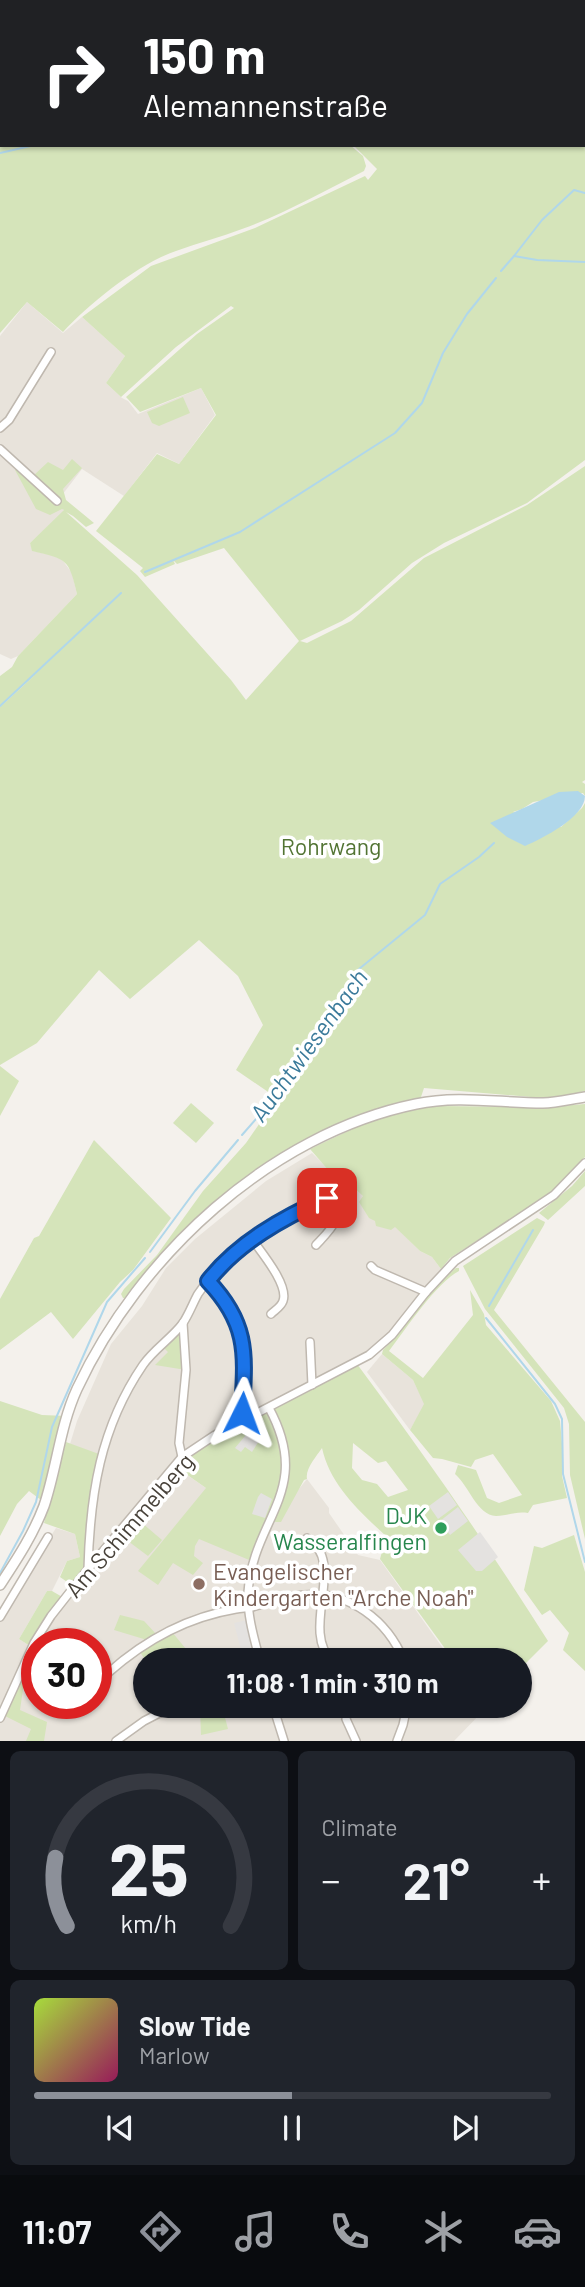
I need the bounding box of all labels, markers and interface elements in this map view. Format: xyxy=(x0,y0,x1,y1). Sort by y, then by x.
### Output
text: 150 m xyxy=(143,25,265,84)
icon: right xyxy=(28,28,119,119)
text: Alemannenstraße xyxy=(143,85,388,123)
park label: Rohrwang xyxy=(281,832,381,860)
water label: Auchtwiesenbach xyxy=(243,963,373,1127)
pin xyxy=(297,1168,357,1228)
icon: arrive xyxy=(308,1179,346,1217)
position arrow xyxy=(205,1376,279,1450)
street label: Am Schimmelberg xyxy=(59,1447,199,1603)
place label: DJK Wasseralfingen xyxy=(273,1501,427,1555)
marker: DJK Wasseralfingen xyxy=(433,1520,449,1536)
place label: Evangelischer Kindergarten "Arche Noah" xyxy=(213,1557,474,1611)
marker: Evangelischer Kindergarten "Arche Noah" xyxy=(191,1576,207,1592)
speed limit sign: 30 xyxy=(21,1628,112,1719)
text: 11:08 · 1 min · 310 m xyxy=(227,1667,438,1698)
text: Climate xyxy=(322,1813,398,1841)
text: 25 xyxy=(109,1824,189,1912)
text: 21° xyxy=(403,1848,470,1910)
text: − xyxy=(322,1856,341,1902)
text: + xyxy=(532,1856,551,1902)
text: km/h xyxy=(120,1908,177,1938)
text: Slow Tide xyxy=(139,2010,251,2041)
text: Marlow xyxy=(139,2041,210,2069)
icon: previous xyxy=(101,2109,139,2147)
icon: pause xyxy=(273,2109,311,2147)
icon: next xyxy=(446,2109,484,2147)
icon: directions xyxy=(136,2207,185,2256)
icon: music xyxy=(231,2207,280,2256)
icon: phone xyxy=(325,2207,374,2256)
icon: climate xyxy=(419,2207,468,2256)
icon: car xyxy=(513,2207,562,2256)
text: 11:07 xyxy=(23,2212,91,2250)

